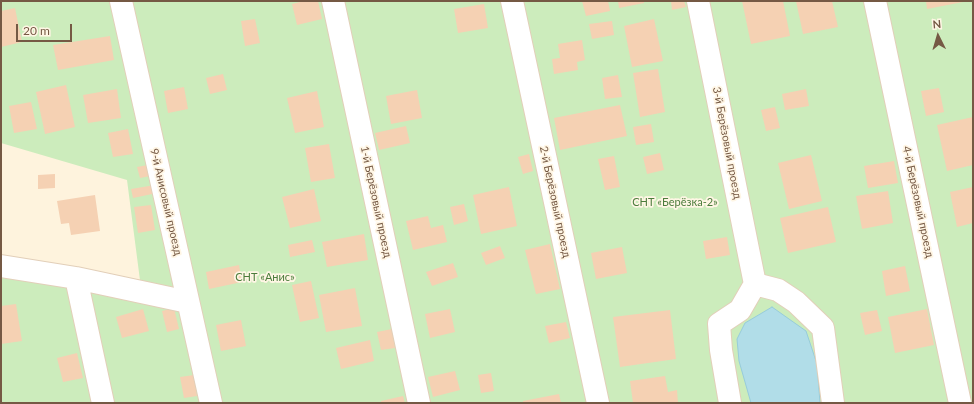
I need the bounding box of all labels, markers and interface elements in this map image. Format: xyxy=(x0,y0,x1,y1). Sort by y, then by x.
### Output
scale bar xyxy=(18,16,74,42)
north arrow xyxy=(918,16,958,56)
text: N xyxy=(932,17,942,30)
text: 20 m xyxy=(23,23,50,38)
street label: 3-й Берёзовый проезд xyxy=(710,86,744,200)
street label: 1-й Берёзовый проезд xyxy=(358,145,394,259)
street label: 2-й Берёзовый проезд xyxy=(537,145,573,259)
street label: 4-й Берёзовый проезд xyxy=(900,145,936,259)
street label: 9-й Анисовый проезд xyxy=(147,147,185,257)
park label: СНТ «Берёзка-2» xyxy=(632,195,718,209)
park label: СНТ «Анис» xyxy=(235,270,295,284)

